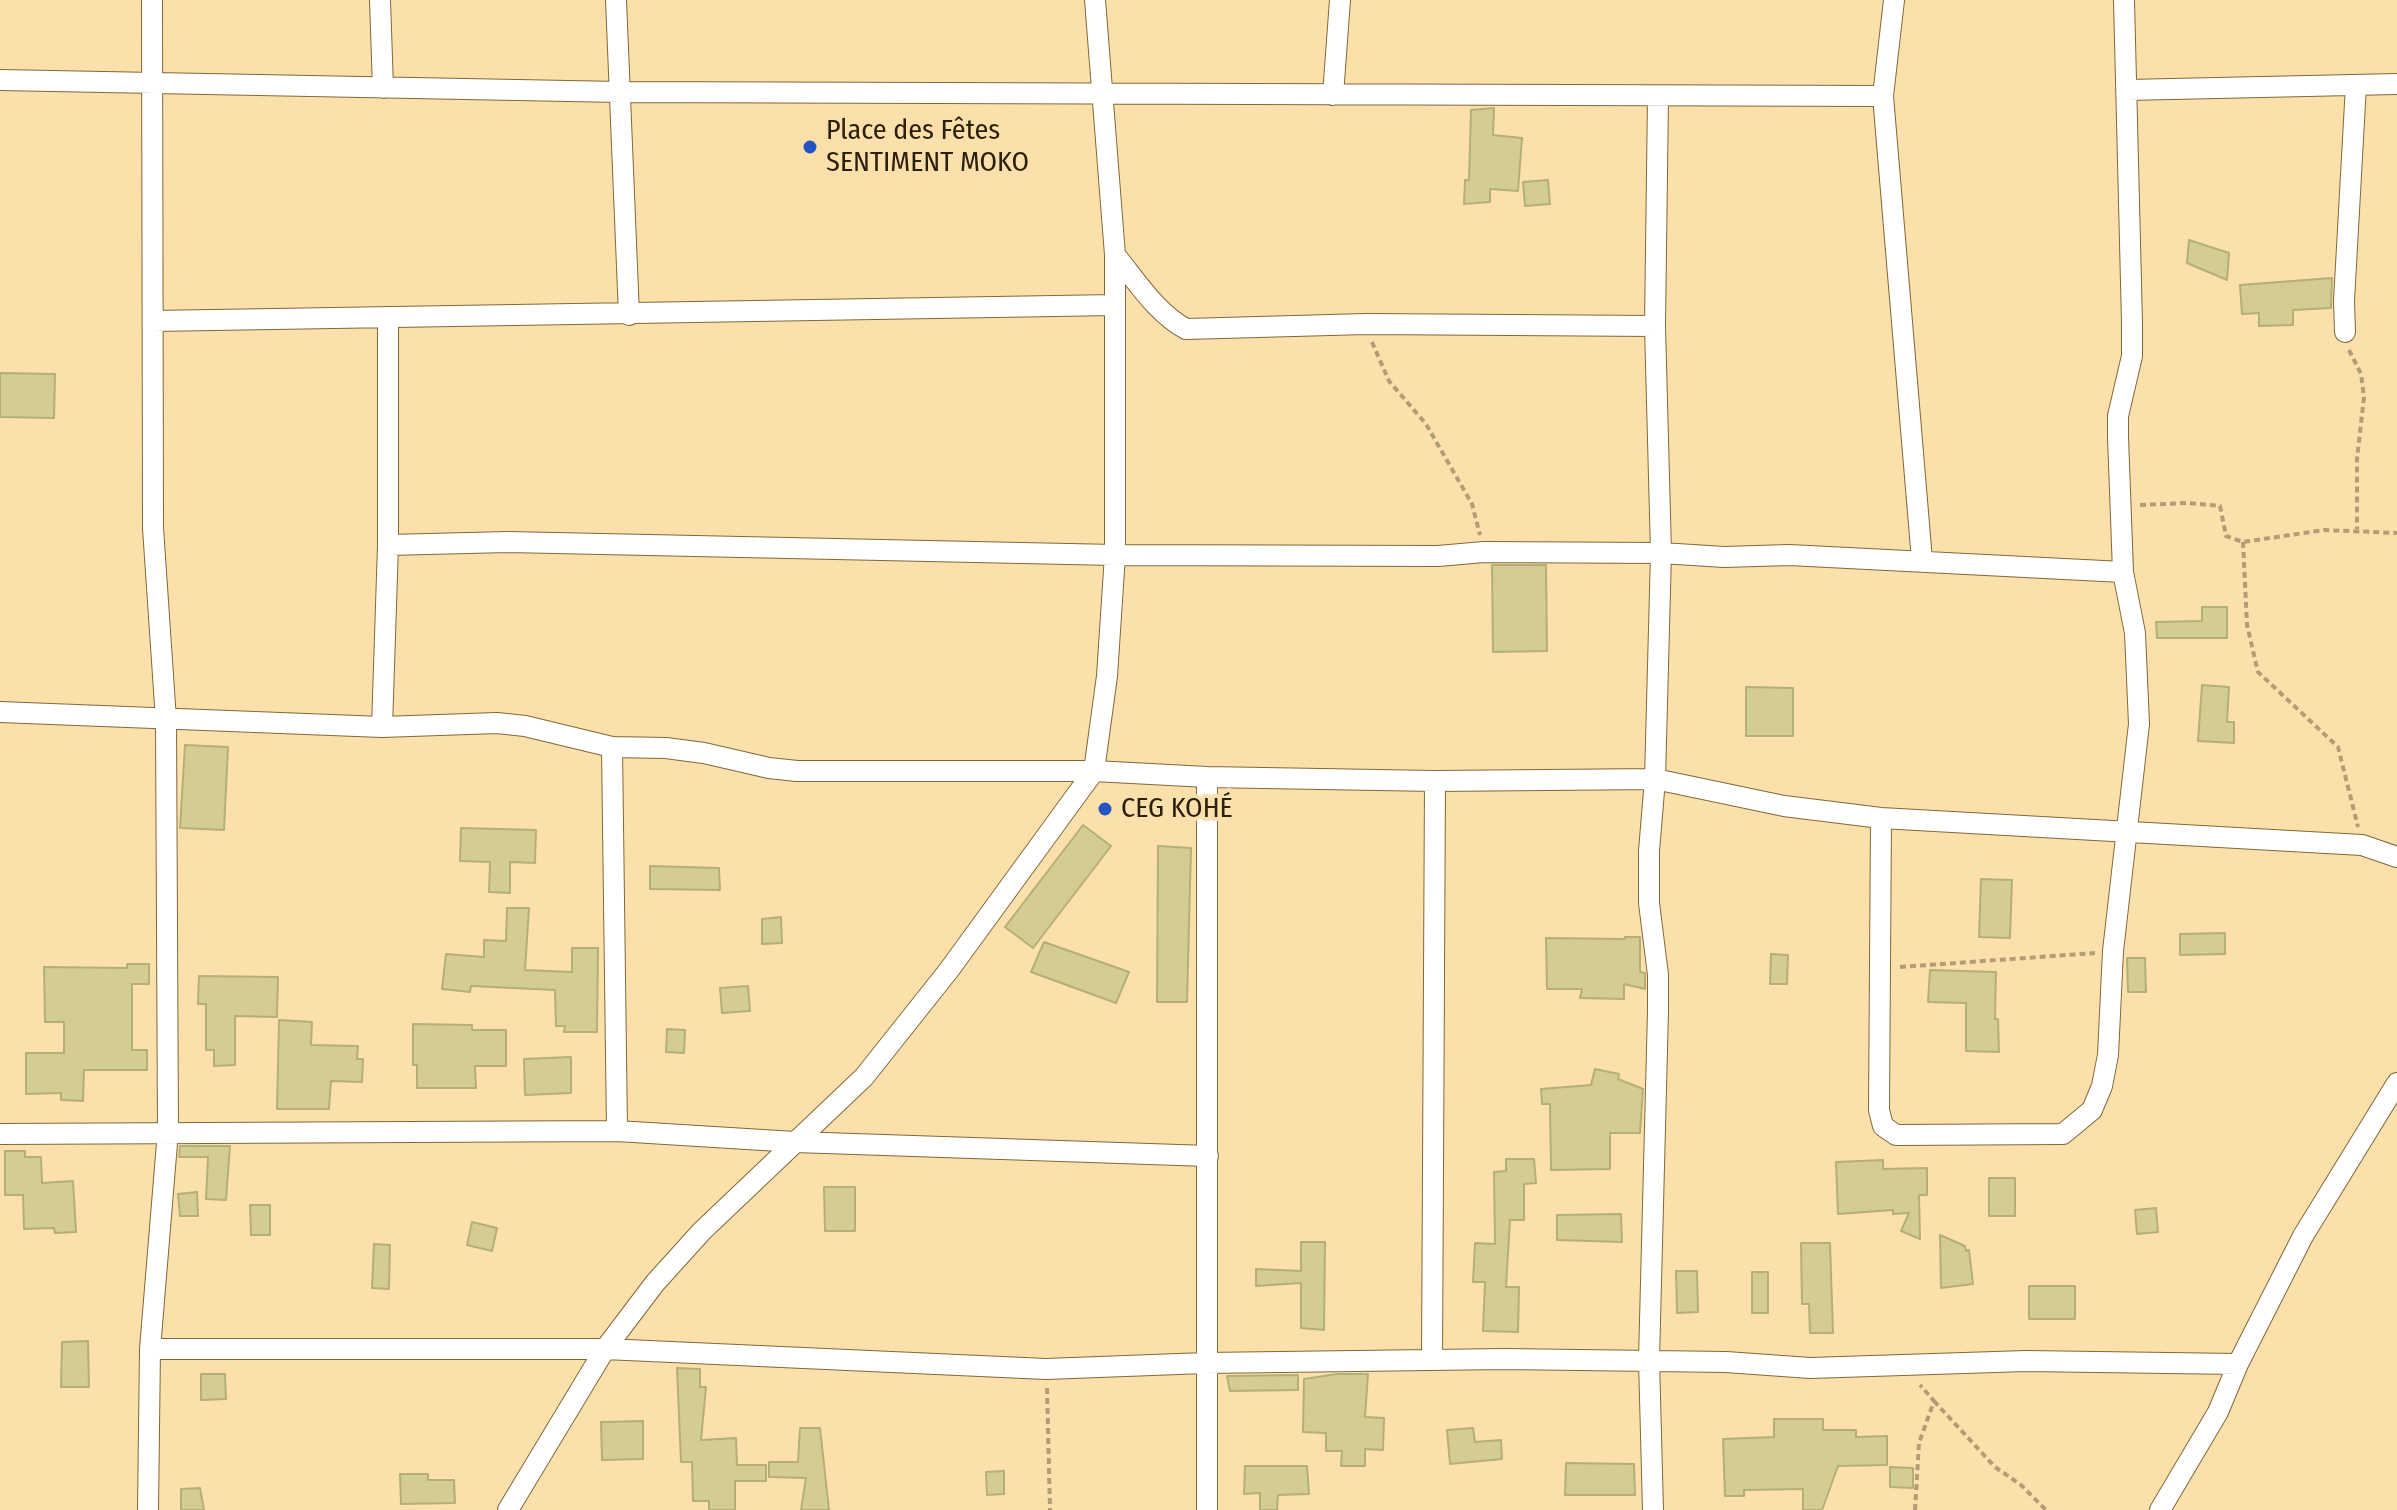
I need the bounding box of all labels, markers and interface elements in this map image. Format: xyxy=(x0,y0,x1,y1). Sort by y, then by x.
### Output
place label: Place des Fêtes SENTIMENT MOKO xyxy=(826,114,1029,180)
marker: Place des Fêtes SENTIMENT MOKO xyxy=(801,138,819,156)
place label: CEG KOHÉ xyxy=(1121,792,1233,826)
marker: CEG KOHÉ xyxy=(1096,800,1114,818)

